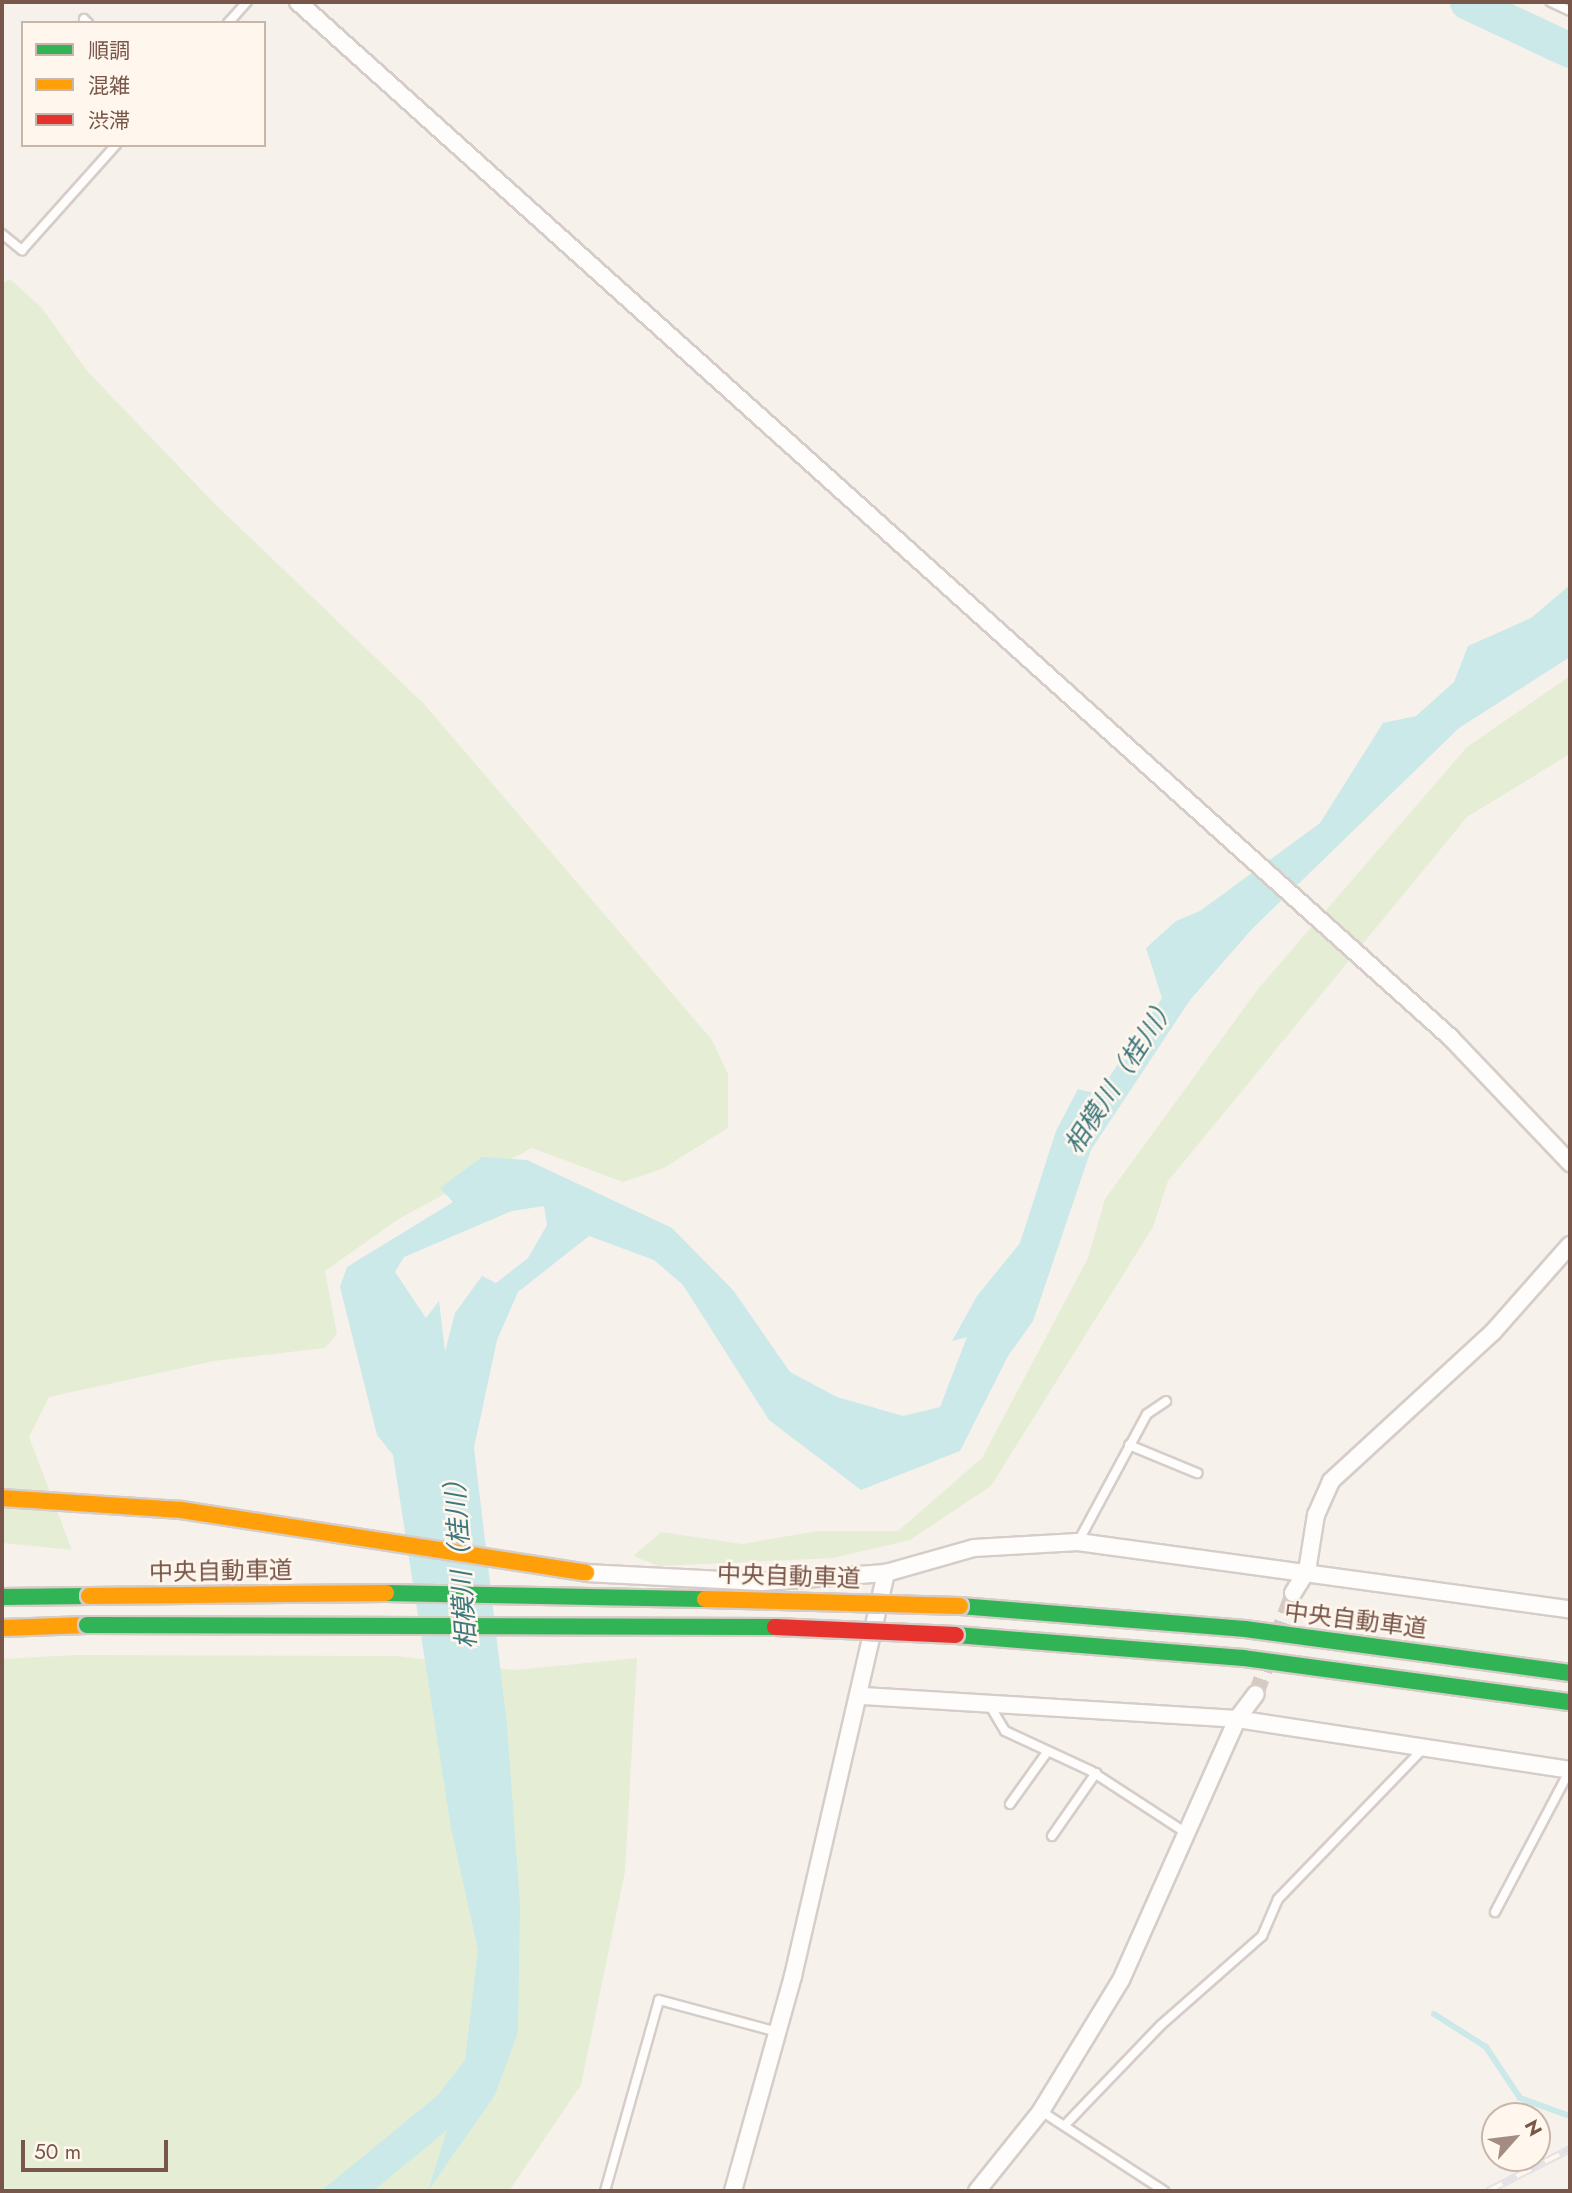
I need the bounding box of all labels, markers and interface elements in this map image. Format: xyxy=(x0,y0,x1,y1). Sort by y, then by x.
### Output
legend xyxy=(21,21,266,147)
text: 順調 xyxy=(88,36,130,66)
text: 混雑 xyxy=(88,71,130,101)
text: 渋滞 xyxy=(88,106,130,136)
water label: 相模川（桂川） xyxy=(1058,990,1184,1160)
water label: 相模川（桂川） xyxy=(439,1466,483,1650)
street label: 中央自動車道 xyxy=(149,1555,293,1587)
street label: 中央自動車道 xyxy=(717,1559,861,1593)
street label: 中央自動車道 xyxy=(1283,1597,1429,1643)
north arrow xyxy=(1481,2102,1551,2172)
text: N xyxy=(1518,2115,1549,2141)
scale bar xyxy=(24,2126,172,2170)
text: 50 m xyxy=(34,2137,81,2167)

